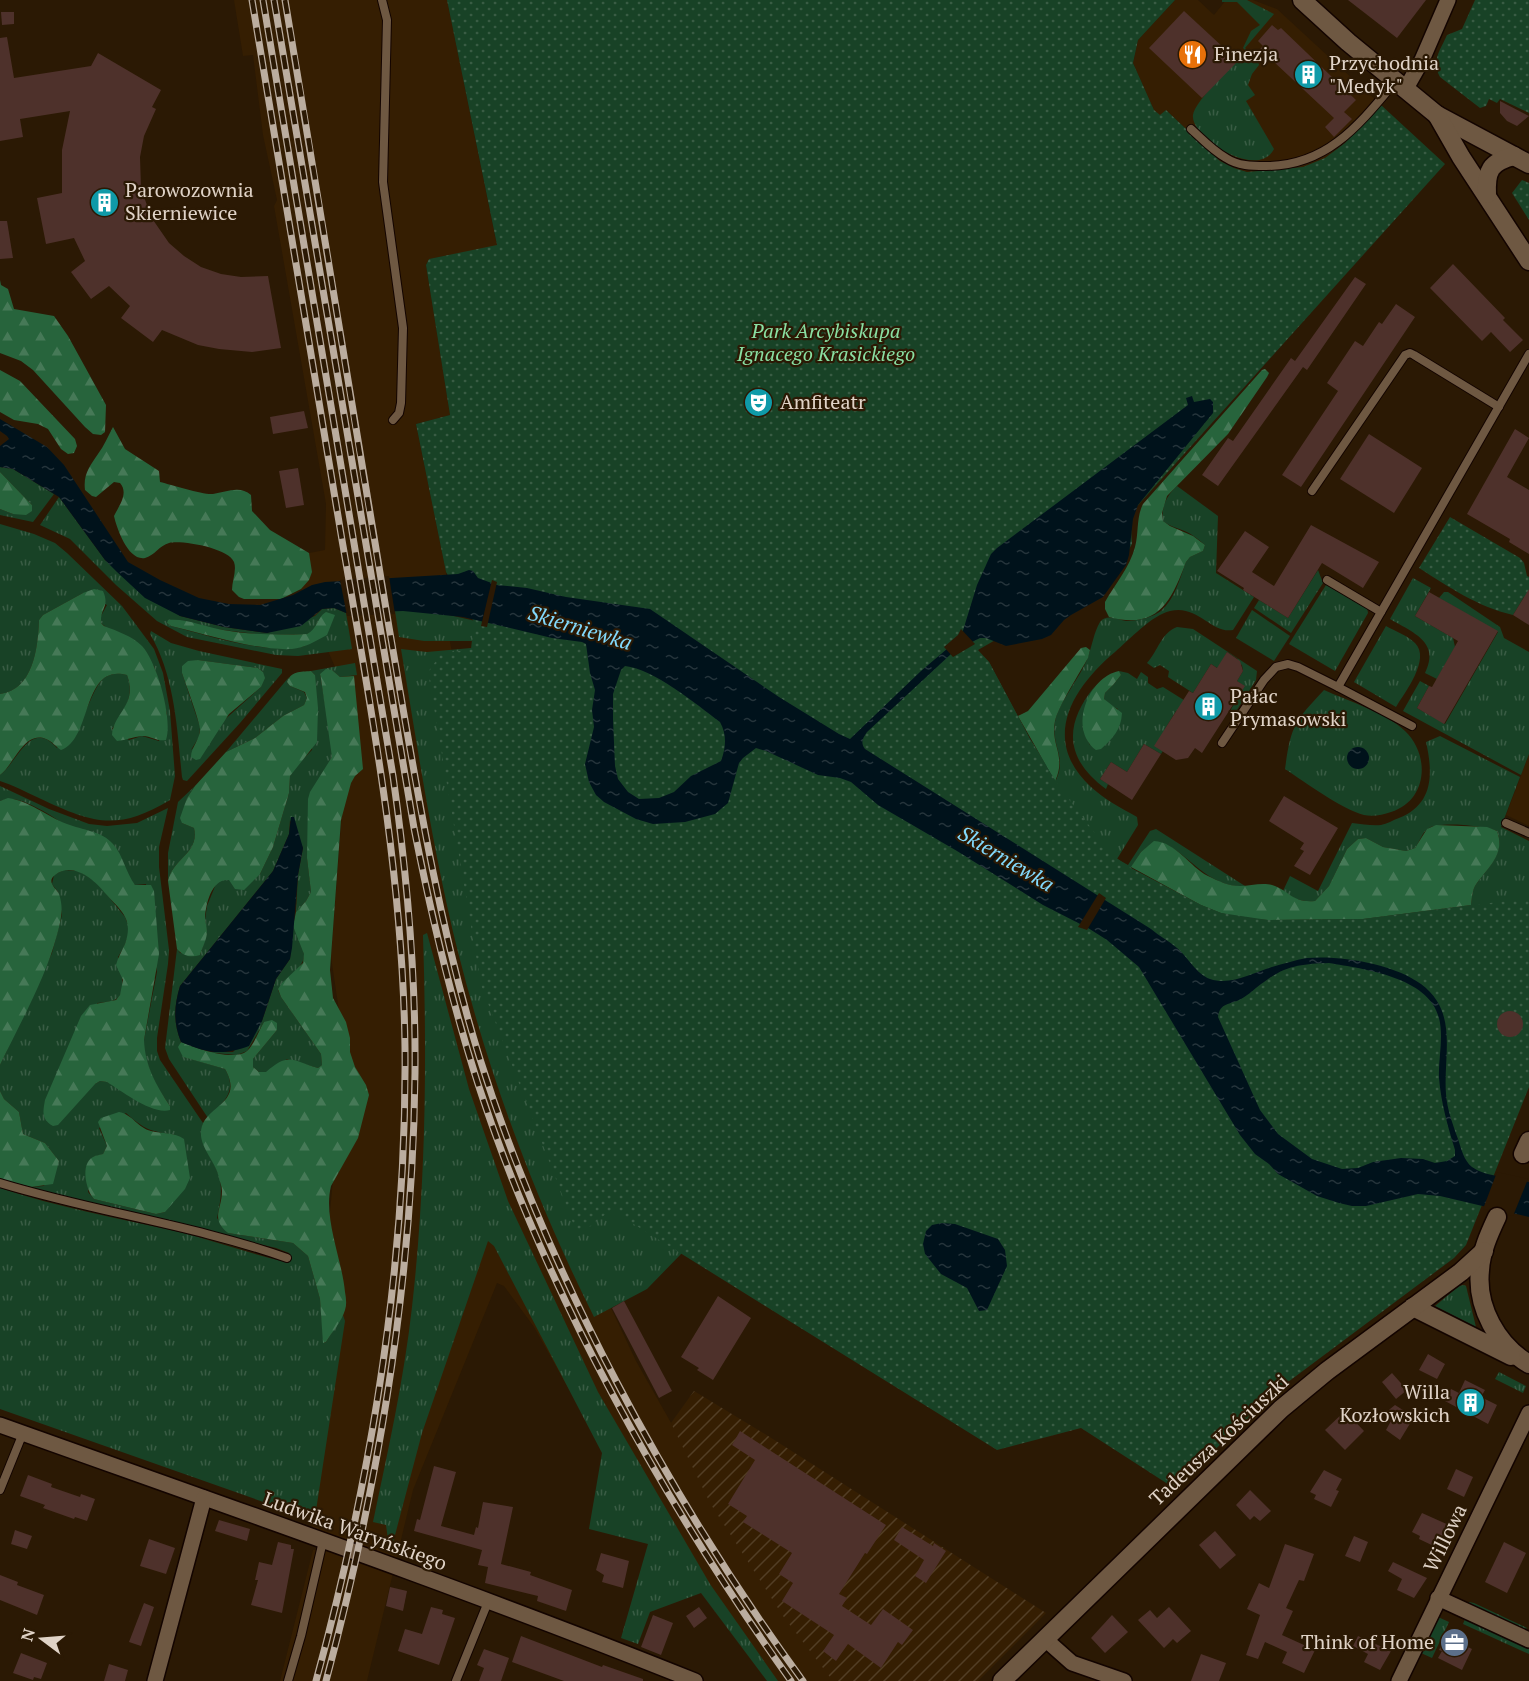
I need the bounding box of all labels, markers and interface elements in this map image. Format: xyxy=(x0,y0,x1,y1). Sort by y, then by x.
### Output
restaurant icon: Finezja xyxy=(1177,38,1209,70)
place label: Finezja xyxy=(1214,40,1278,67)
place label: Przychodnia "Medyk" xyxy=(1329,49,1439,99)
building icon: Przychodnia "Medyk" xyxy=(1292,58,1324,90)
place label: Parowozownia Skierniewice xyxy=(125,176,254,226)
building icon: Parowozownia Skierniewice xyxy=(88,186,120,218)
park label: Park Arcybiskupa Ignacego Krasickiego xyxy=(736,317,915,367)
theatre icon: Amfiteatr xyxy=(743,386,775,418)
place label: Amfiteatr xyxy=(780,388,866,415)
water label: Skierniewka xyxy=(525,598,636,656)
place label: Pałac Prymasowski xyxy=(1230,682,1346,732)
building icon: Pałac Prymasowski xyxy=(1193,691,1225,723)
water label: Skierniewka xyxy=(953,819,1060,898)
street label: Tadeusza Kościuszki xyxy=(1143,1368,1294,1511)
place label: Willa Kozłowskich xyxy=(1340,1378,1450,1428)
building icon: Willa Kozłowskich xyxy=(1455,1387,1487,1419)
street label: Ludwika Waryńskiego xyxy=(260,1485,451,1576)
street label: Willowa xyxy=(1417,1499,1473,1576)
north arrow xyxy=(12,1609,72,1669)
text: N xyxy=(15,1626,40,1644)
office icon: Think of Home xyxy=(1439,1626,1471,1658)
place label: Think of Home xyxy=(1301,1628,1434,1655)

